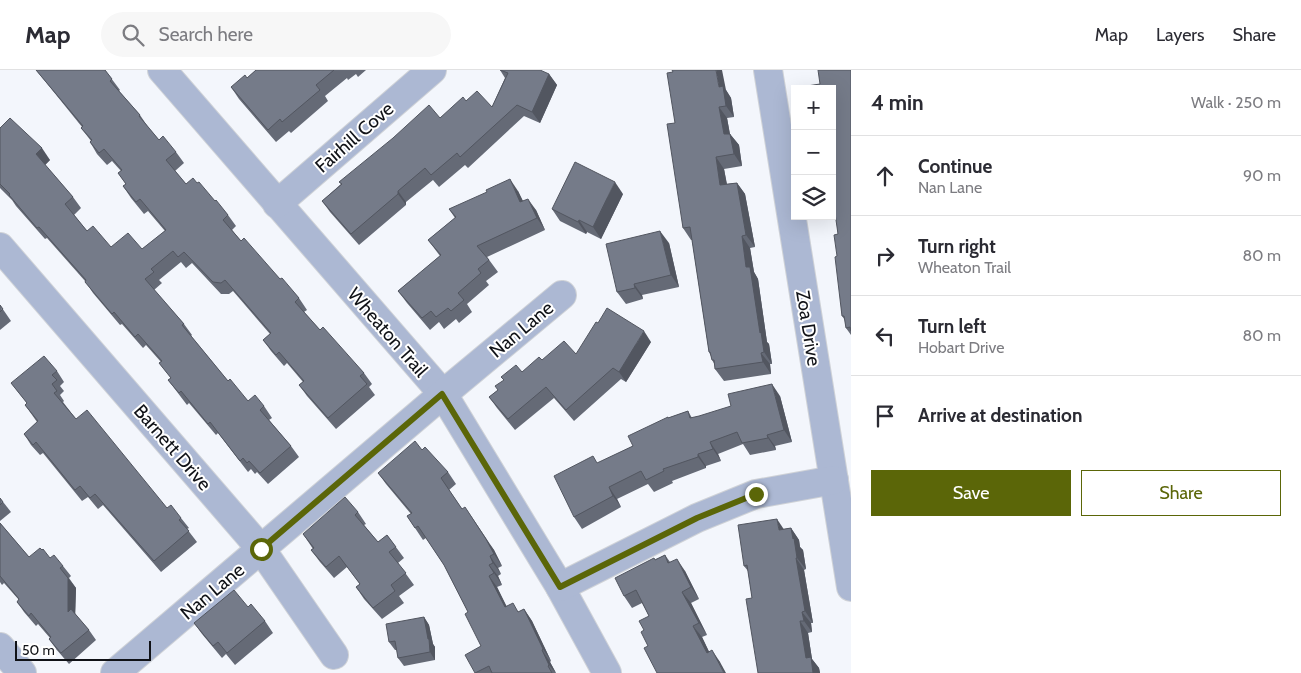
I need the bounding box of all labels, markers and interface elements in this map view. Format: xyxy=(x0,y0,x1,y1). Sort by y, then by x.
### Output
search box xyxy=(101,12,451,57)
text: Map xyxy=(25,20,71,49)
icon: search xyxy=(119,21,147,49)
text: Search here xyxy=(159,23,253,46)
text: Map xyxy=(1095,24,1128,46)
text: Layers xyxy=(1156,24,1205,46)
text: Share xyxy=(1233,24,1276,46)
map controls xyxy=(791,85,836,220)
button: + xyxy=(791,85,836,130)
text: 4 min xyxy=(871,90,924,115)
text: Walk · 250 m xyxy=(1191,93,1281,112)
street label: Fairhill Cove xyxy=(310,97,398,178)
button: − xyxy=(791,130,836,175)
text: Continue xyxy=(918,155,992,178)
icon: ahead xyxy=(871,162,899,190)
text: 90 m xyxy=(1243,166,1281,185)
button: layers xyxy=(791,175,836,220)
text: Nan Lane xyxy=(918,178,982,197)
text: Turn right xyxy=(918,235,996,258)
icon: right xyxy=(871,242,899,270)
text: 80 m xyxy=(1243,246,1281,265)
text: Wheaton Trail xyxy=(918,258,1011,277)
street label: Wheaton Trail xyxy=(343,283,433,382)
street label: Zoa Drive xyxy=(791,289,826,368)
street label: Nan Lane xyxy=(485,296,558,363)
text: Turn left xyxy=(918,315,986,338)
icon: left xyxy=(871,322,899,350)
text: 80 m xyxy=(1243,326,1281,345)
text: Hobart Drive xyxy=(918,338,1004,357)
street label: Barnett Drive xyxy=(129,400,216,495)
icon: arrive xyxy=(871,402,899,430)
text: Arrive at destination xyxy=(918,404,1082,427)
button: Save xyxy=(871,470,1071,516)
button: Share xyxy=(1081,470,1281,516)
route end xyxy=(745,483,768,506)
route start xyxy=(250,538,273,561)
street label: Nan Lane xyxy=(176,558,249,625)
scale bar xyxy=(15,638,151,661)
text: 50 m xyxy=(22,641,55,659)

